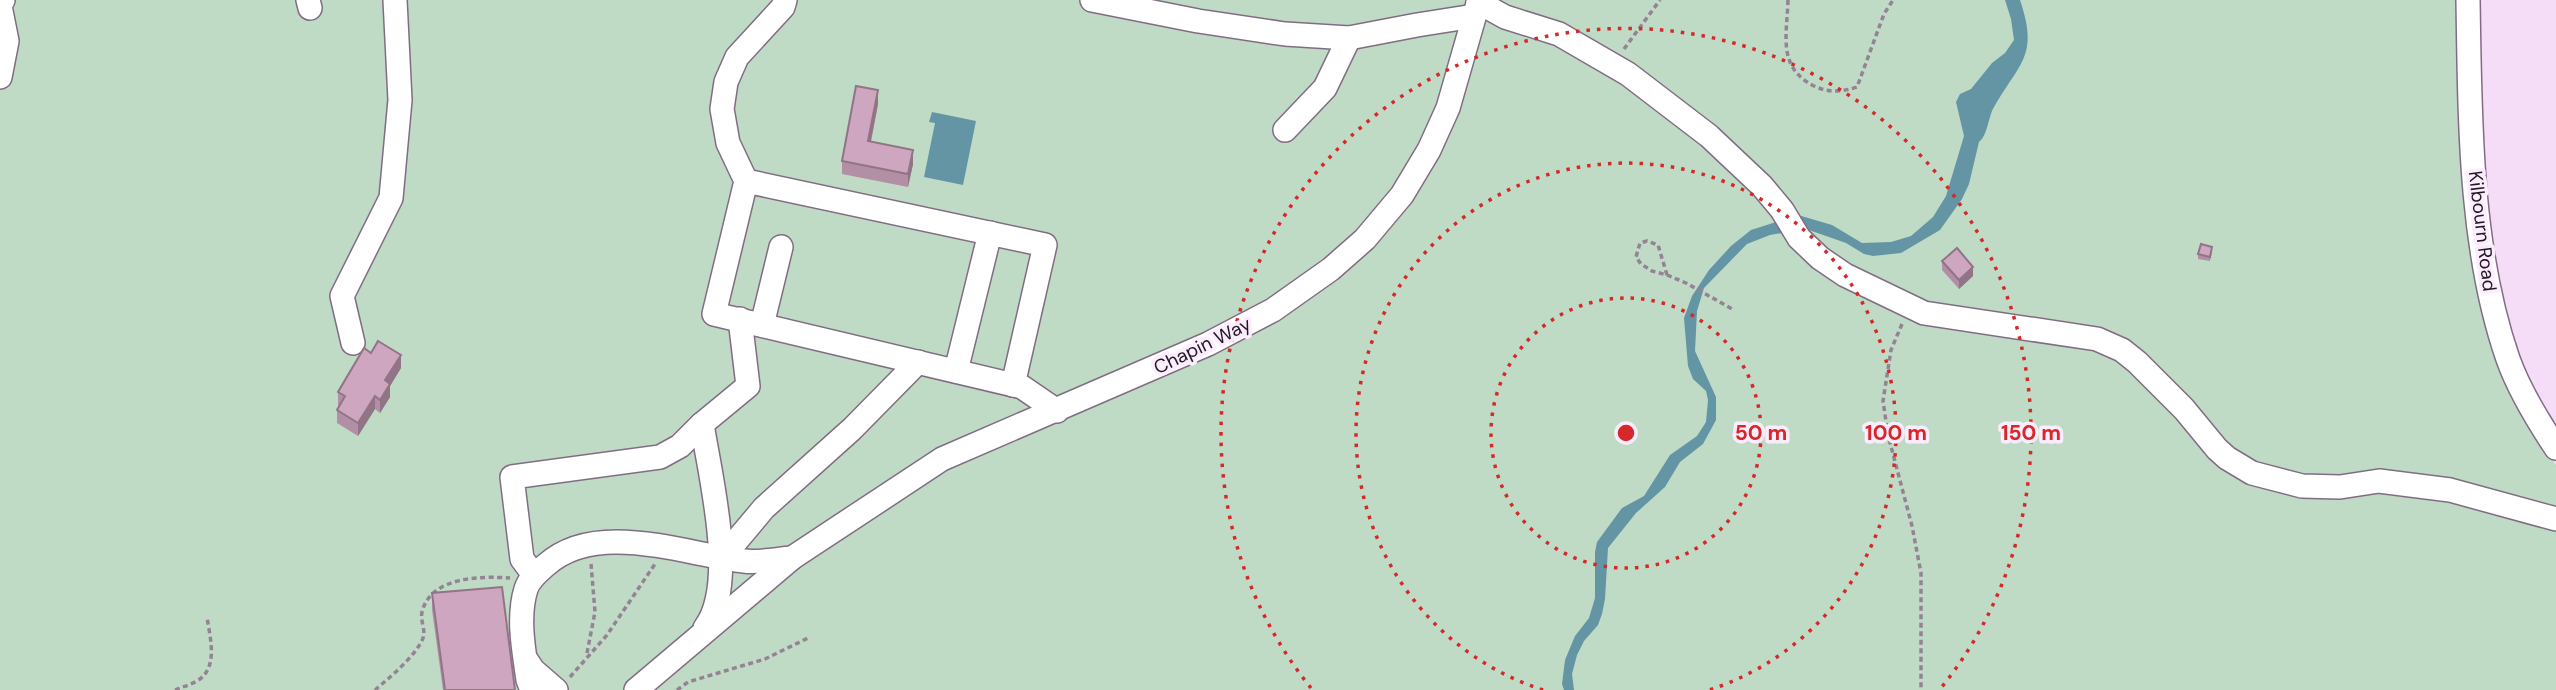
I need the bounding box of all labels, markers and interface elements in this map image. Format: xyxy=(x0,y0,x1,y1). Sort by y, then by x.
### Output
street label: Kilbourn Road xyxy=(2463,169,2502,293)
street label: Chapin Way xyxy=(1149,311,1255,380)
text: 50 m xyxy=(1735,419,1787,447)
text: 100 m xyxy=(1865,419,1927,447)
text: 150 m xyxy=(2001,419,2061,447)
centre of rings xyxy=(1614,421,1638,445)

